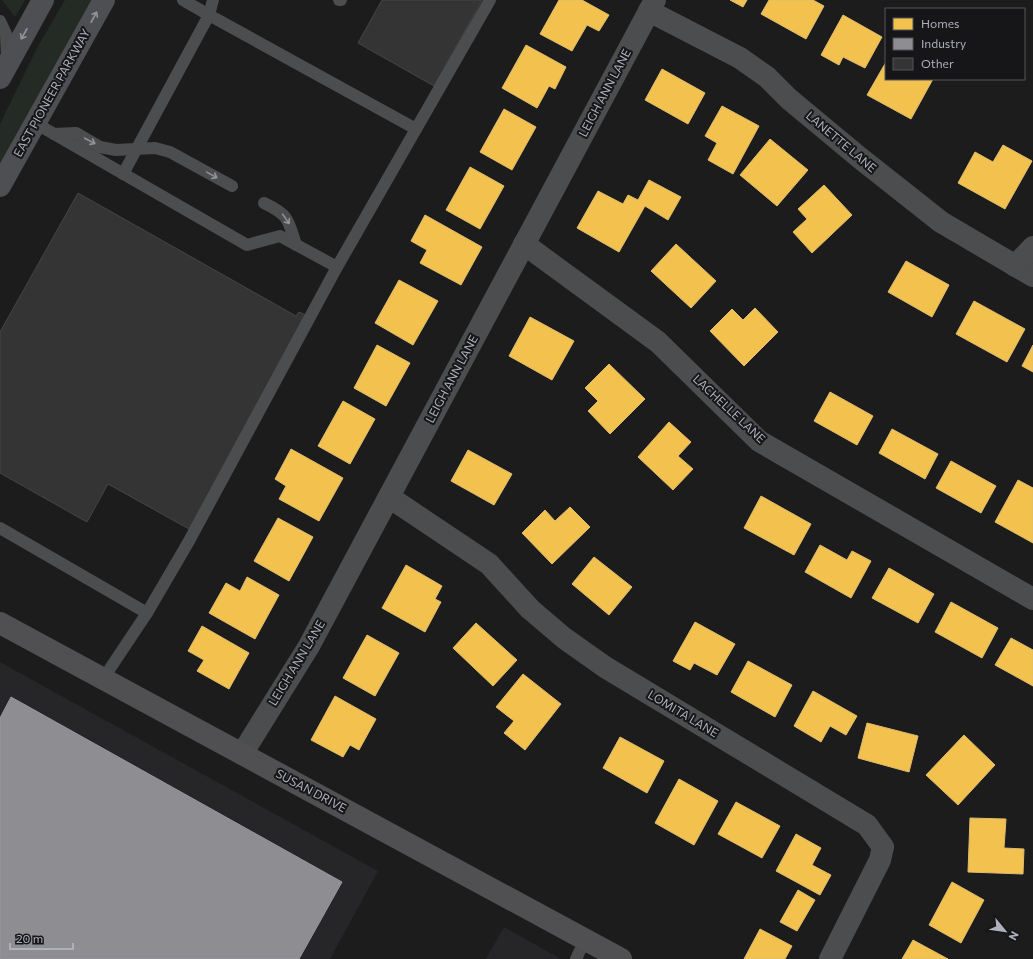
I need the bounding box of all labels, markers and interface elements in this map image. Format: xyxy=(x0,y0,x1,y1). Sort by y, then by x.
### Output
legend xyxy=(885,8,1025,80)
one-way arrow xyxy=(91,11,99,23)
text: Homes xyxy=(921,16,959,30)
street label: EAST PIONEER PARKWAY xyxy=(10,26,92,159)
one-way arrow xyxy=(20,28,28,40)
text: Industry xyxy=(921,36,966,50)
street label: LEIGH ANN LANE xyxy=(575,46,633,139)
text: Other xyxy=(921,56,954,70)
street label: LANETTE LANE xyxy=(804,108,880,175)
one-way arrow xyxy=(84,138,96,146)
one-way arrow xyxy=(206,171,218,179)
one-way arrow xyxy=(282,213,290,224)
street label: LEIGH ANN LANE xyxy=(422,332,480,425)
street label: LACHELLE LANE xyxy=(691,371,769,445)
street label: LEIGH ANN LANE xyxy=(265,617,327,708)
street label: LOMITA LANE xyxy=(646,687,721,740)
street label: SUSAN DRIVE xyxy=(274,766,349,815)
north arrow xyxy=(985,911,1025,951)
scale bar xyxy=(10,925,73,951)
text: N xyxy=(1006,929,1022,943)
text: 20 m xyxy=(16,931,43,945)

